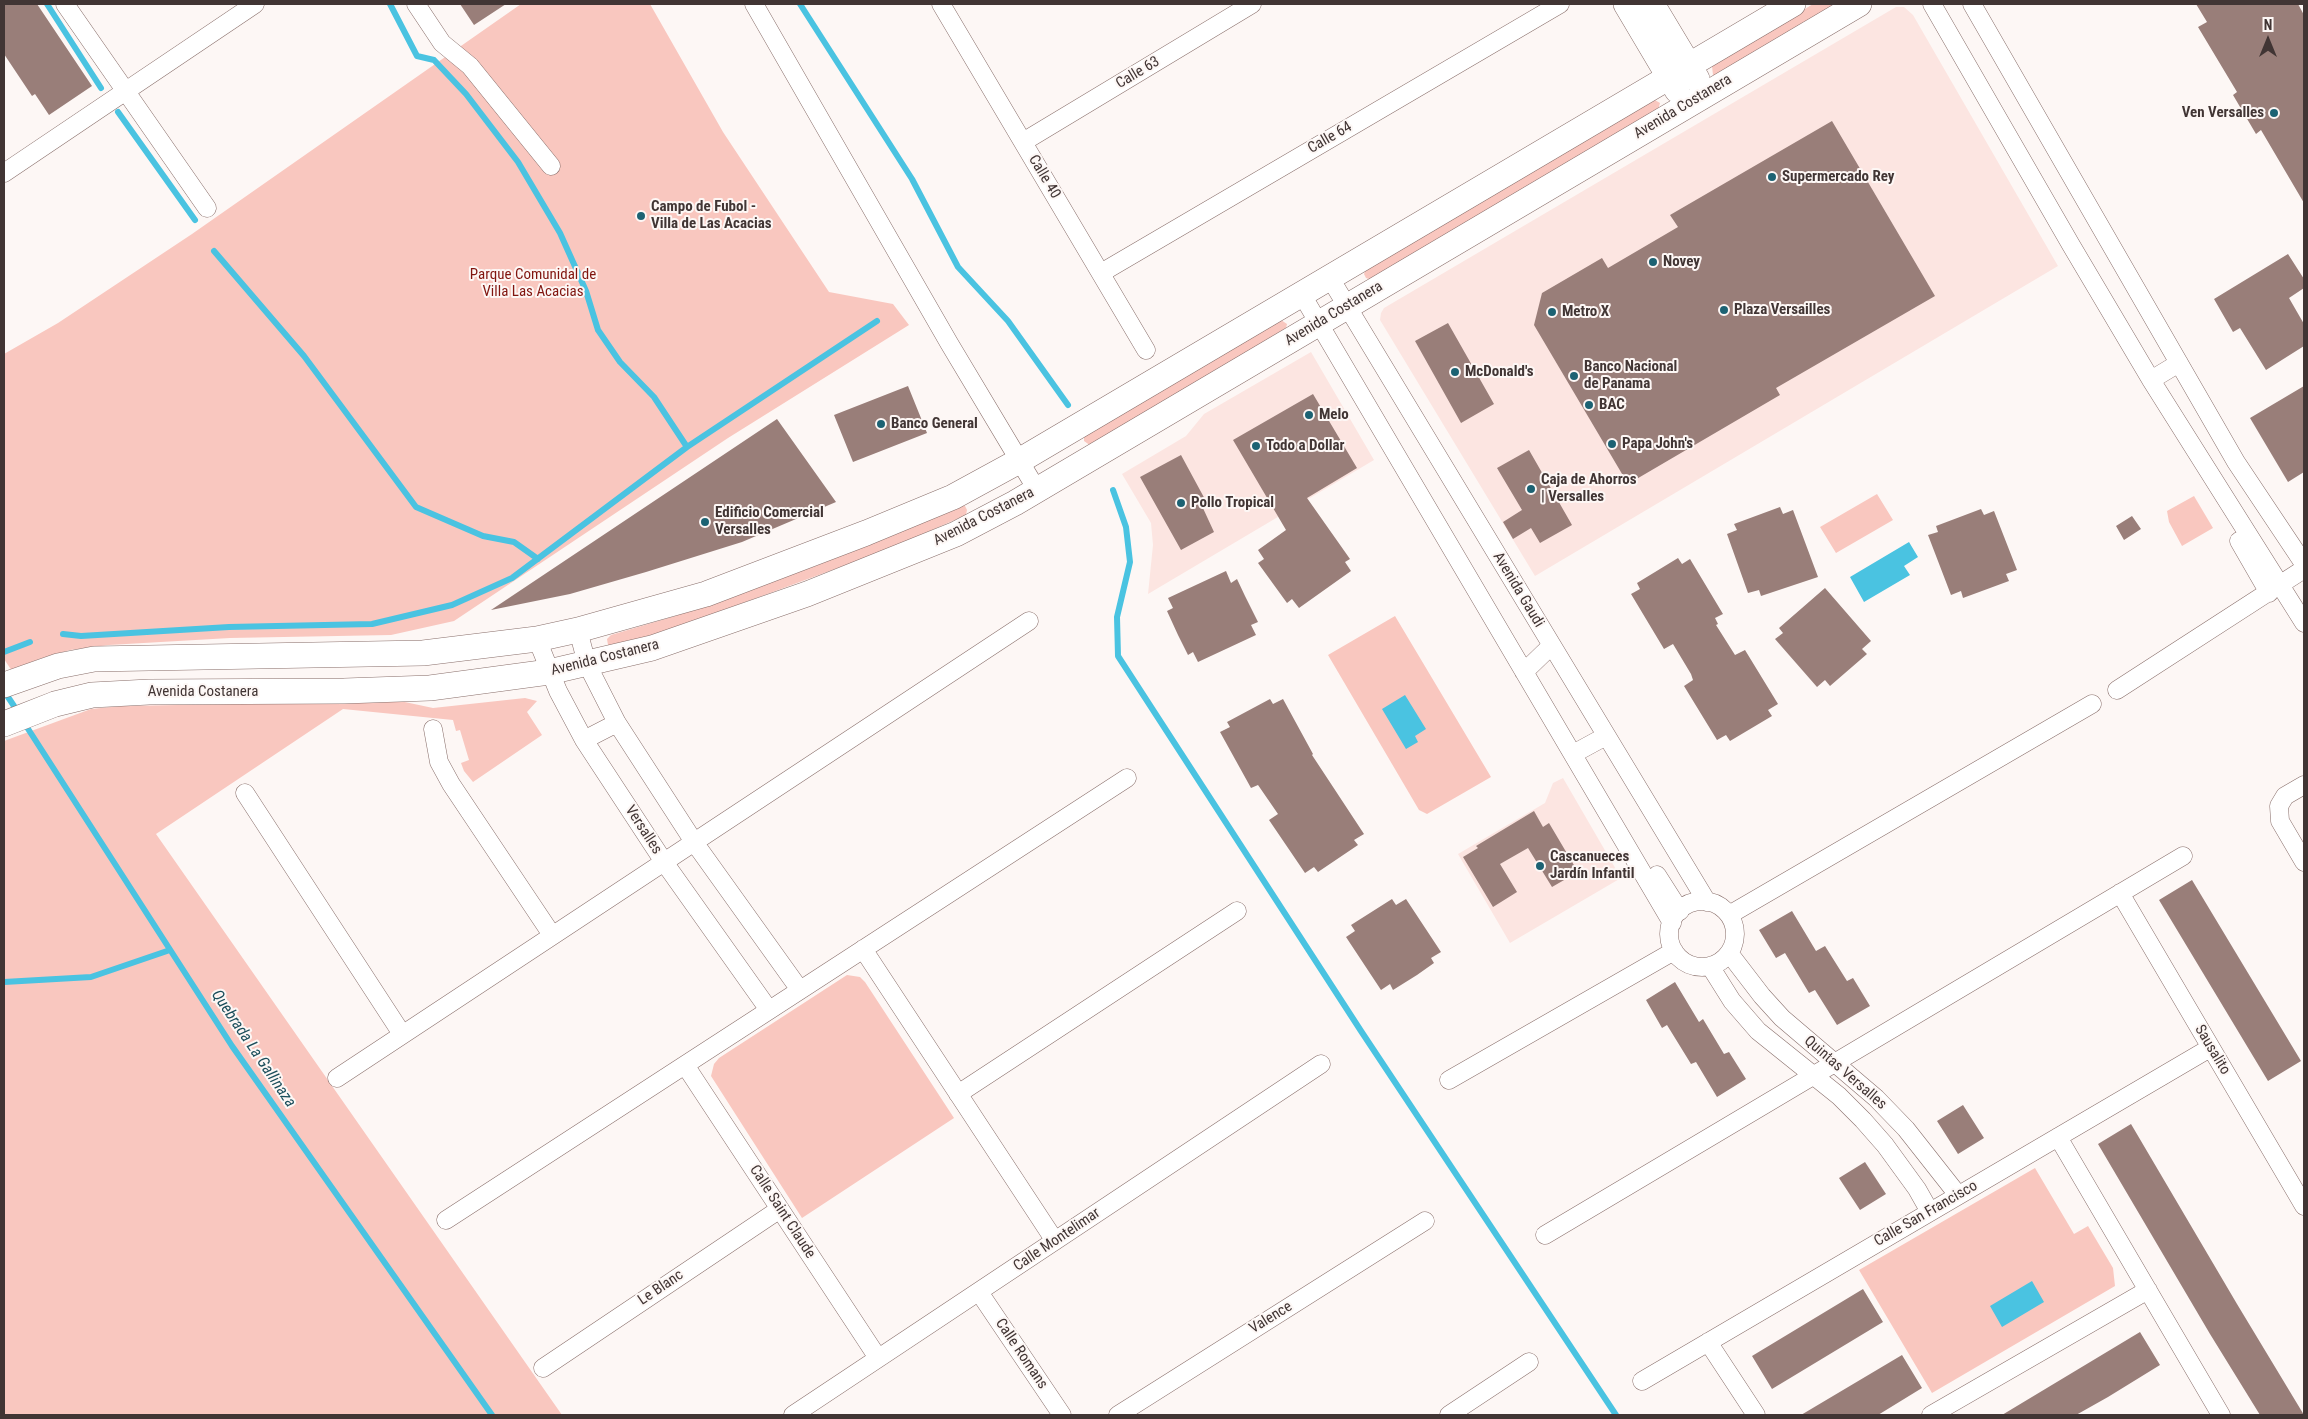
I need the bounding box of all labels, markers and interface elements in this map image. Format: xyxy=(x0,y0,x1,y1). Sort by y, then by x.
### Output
north arrow xyxy=(2243,15,2293,65)
text: N xyxy=(2264,17,2272,33)
street label: Calle 63 xyxy=(1113,53,1163,93)
street label: Avenida Costanera xyxy=(1631,71,1735,143)
place label: Ven Versalles xyxy=(2182,104,2264,122)
marker: Ven Versalles xyxy=(2268,107,2280,119)
street label: Calle 64 xyxy=(1305,118,1355,158)
street label: Calle 40 xyxy=(1024,152,1064,202)
place label: Supermercado Rey xyxy=(1782,168,1895,186)
marker: Supermercado Rey xyxy=(1766,171,1778,183)
place label: Campo de Fubol - Villa de Las Acacias xyxy=(651,198,772,233)
marker: Campo de Fubol - Villa de Las Acacias xyxy=(635,210,647,222)
place label: Novey xyxy=(1663,253,1700,271)
marker: Novey xyxy=(1647,256,1659,268)
park label: Parque Comunidal de Villa Las Acacias xyxy=(470,266,596,301)
street label: Avenida Costanera xyxy=(1282,278,1386,350)
place label: Plaza Versailles xyxy=(1734,301,1830,319)
place label: Metro X xyxy=(1562,303,1609,321)
marker: Plaza Versailles xyxy=(1718,304,1730,316)
marker: Metro X xyxy=(1546,306,1558,318)
place label: Banco Nacional de Panama xyxy=(1584,358,1677,393)
place label: McDonald's xyxy=(1465,363,1533,381)
marker: McDonald's xyxy=(1449,366,1461,378)
marker: Banco Nacional de Panama xyxy=(1568,370,1580,382)
place label: BAC xyxy=(1599,396,1625,414)
marker: BAC xyxy=(1583,399,1595,411)
place label: Melo xyxy=(1319,406,1349,424)
marker: Melo xyxy=(1303,409,1315,421)
place label: Banco General xyxy=(891,415,978,433)
marker: Banco General xyxy=(875,418,887,430)
place label: Papa John's xyxy=(1622,435,1693,453)
place label: Todo a Dollar xyxy=(1266,437,1345,455)
marker: Papa John's xyxy=(1606,438,1618,450)
marker: Todo a Dollar xyxy=(1250,440,1262,452)
place label: Caja de Ahorros | Versalles xyxy=(1541,471,1637,506)
marker: Caja de Ahorros | Versalles xyxy=(1525,483,1537,495)
street label: Avenida Costanera xyxy=(931,484,1037,550)
place label: Pollo Tropical xyxy=(1191,494,1274,512)
marker: Pollo Tropical xyxy=(1175,497,1187,509)
place label: Edificio Comercial Versalles xyxy=(715,504,824,539)
marker: Edificio Comercial Versalles xyxy=(699,516,711,528)
street label: Avenida Gaudi xyxy=(1489,549,1547,631)
street label: Avenida Costanera xyxy=(549,636,661,680)
street label: Avenida Costanera xyxy=(148,683,258,701)
street label: Versalles xyxy=(621,802,665,858)
place label: Cascanueces Jardín Infantil xyxy=(1550,848,1634,883)
marker: Cascanueces Jardín Infantil xyxy=(1534,860,1546,872)
water label: Quebrada La Gallinaza xyxy=(207,987,299,1111)
street label: Sausalito xyxy=(2190,1022,2234,1078)
street label: Quintas Versalles xyxy=(1800,1032,1890,1114)
street label: Calle Saint Claude xyxy=(745,1162,819,1262)
street label: Calle San Francisco xyxy=(1871,1177,1981,1251)
street label: Calle Montelimar xyxy=(1010,1204,1104,1276)
street label: Le Blanc xyxy=(635,1266,687,1310)
street label: Valence xyxy=(1246,1298,1296,1338)
street label: Calle Romans xyxy=(991,1315,1051,1393)

